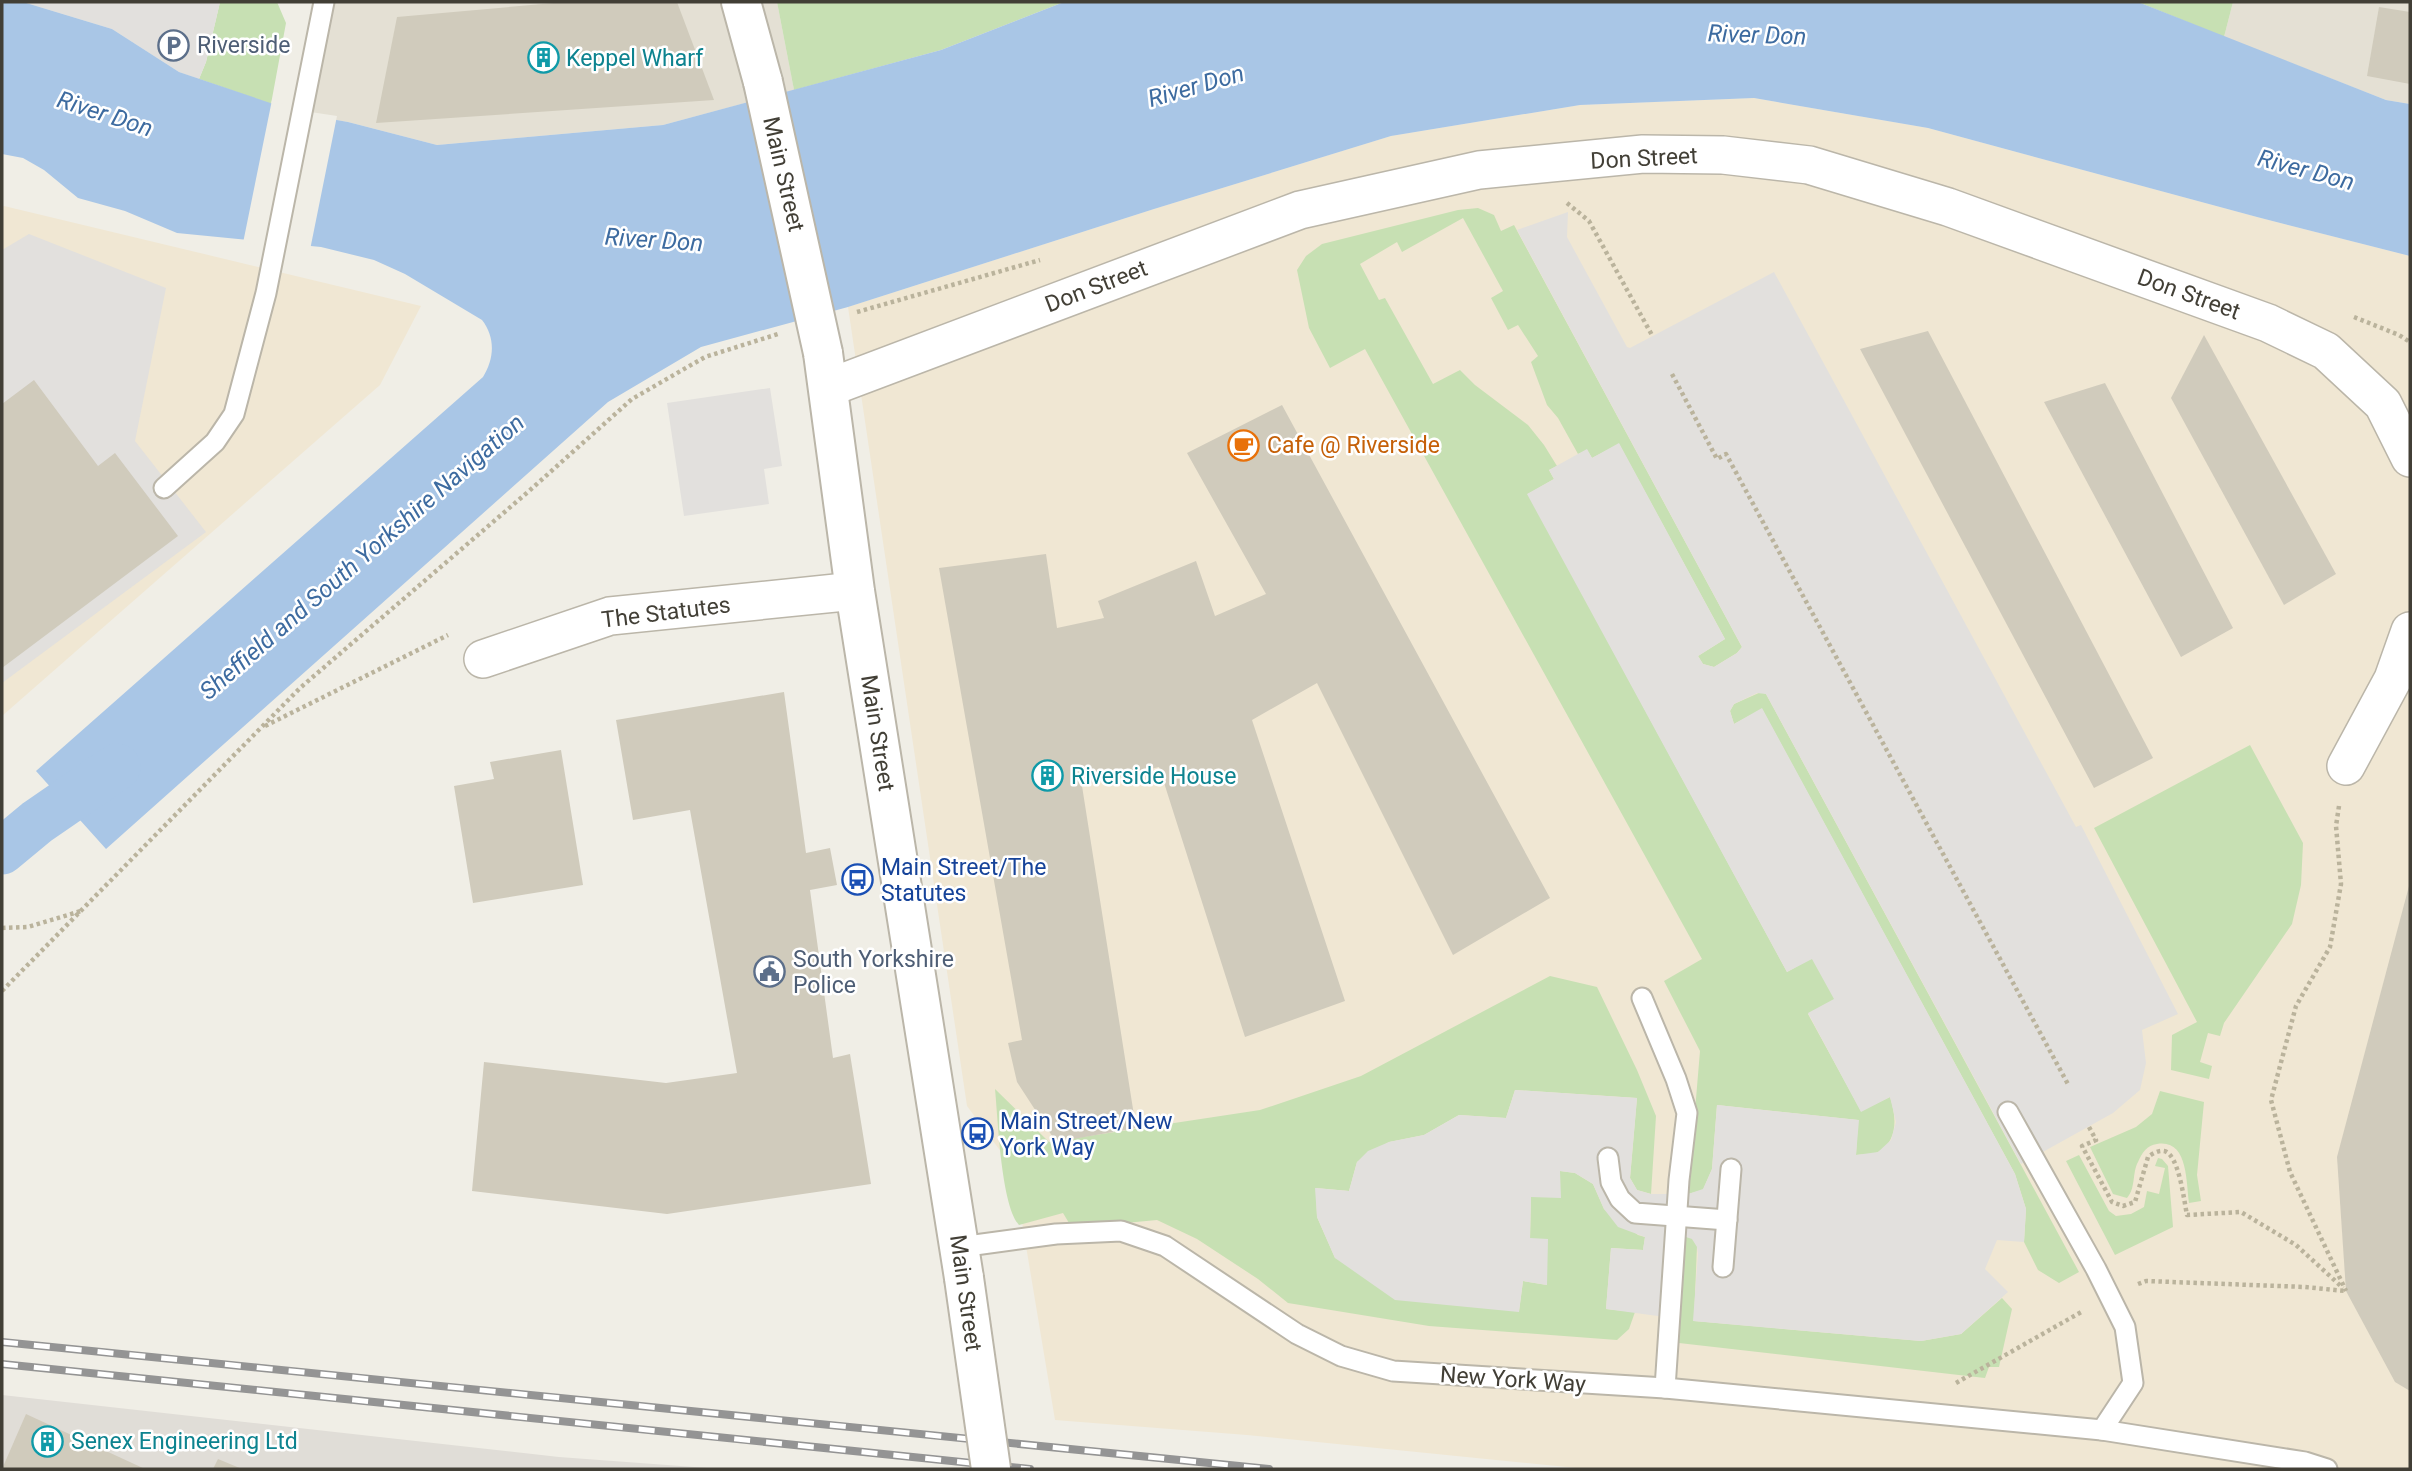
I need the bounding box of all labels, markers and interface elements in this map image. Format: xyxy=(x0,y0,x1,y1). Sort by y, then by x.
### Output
water label: River Don xyxy=(1707,19,1807,51)
parking icon: Riverside xyxy=(157,28,191,62)
place label: Riverside xyxy=(197,32,290,59)
building icon: Keppel Wharf xyxy=(526,41,560,75)
place label: Keppel Wharf xyxy=(566,45,704,72)
water label: River Don xyxy=(1145,59,1247,113)
water label: River Don xyxy=(54,85,156,143)
street label: Main Street xyxy=(757,114,810,234)
street label: Don Street xyxy=(1590,142,1698,175)
water label: River Don xyxy=(2255,144,2357,196)
water label: River Don xyxy=(604,223,704,257)
street label: Don Street xyxy=(1041,255,1151,318)
street label: Don Street xyxy=(2134,263,2244,326)
water label: Sheffield and South Yorkshire Navigation xyxy=(194,409,530,705)
cafe icon: Cafe @ Riverside xyxy=(1227,428,1261,462)
place label: Cafe @ Riverside xyxy=(1267,432,1440,459)
street label: The Statutes xyxy=(600,591,732,634)
street label: Main Street xyxy=(855,673,900,793)
building icon: Riverside House xyxy=(1031,759,1065,793)
place label: Riverside House xyxy=(1071,763,1236,790)
place label: Main Street/The Statutes xyxy=(881,854,1046,907)
bus stop icon: Main Street/The Statutes xyxy=(841,863,875,897)
place label: South Yorkshire Police xyxy=(793,946,954,999)
public building icon: South Yorkshire Police xyxy=(753,955,787,989)
place label: Main Street/New York Way xyxy=(1000,1108,1173,1161)
bus stop icon: Main Street/New York Way xyxy=(960,1117,994,1151)
street label: Main Street xyxy=(944,1233,987,1353)
street label: New York Way xyxy=(1439,1361,1587,1398)
building icon: Senex Engineering Ltd xyxy=(31,1424,65,1458)
place label: Senex Engineering Ltd xyxy=(71,1428,298,1455)

